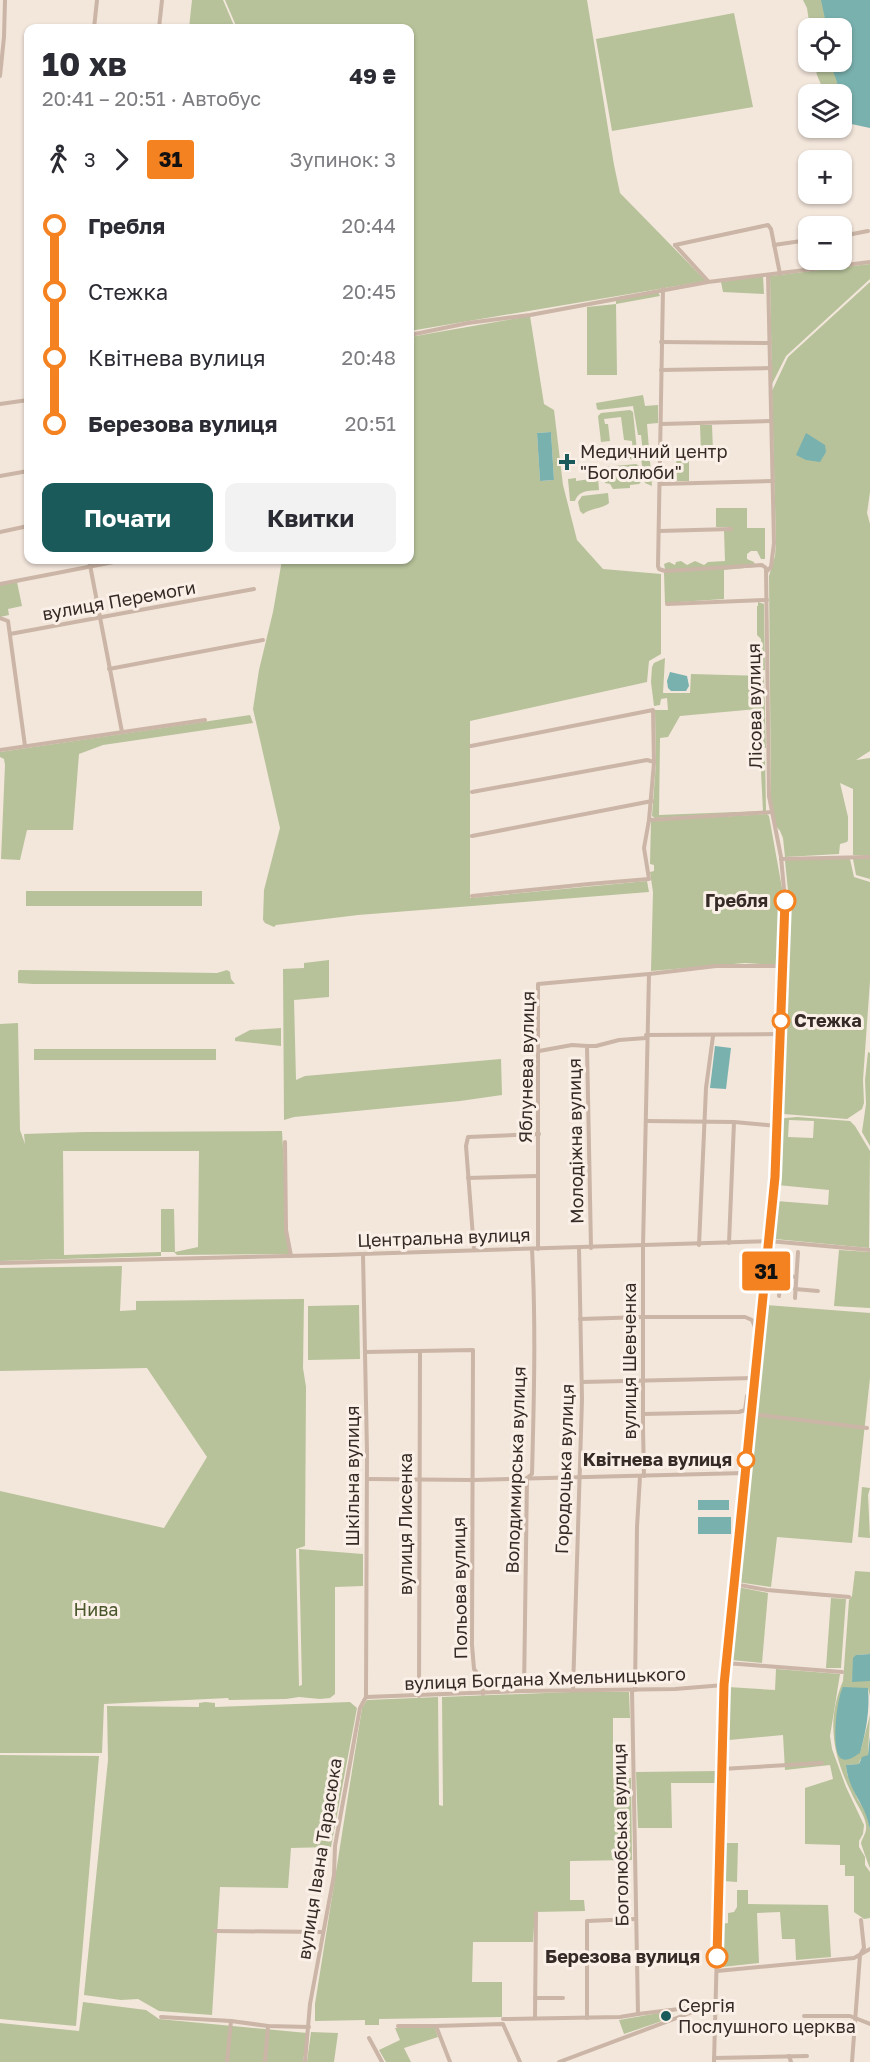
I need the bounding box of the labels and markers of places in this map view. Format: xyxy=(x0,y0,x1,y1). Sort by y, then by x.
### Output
place label: Медичний центр "Боголюби" xyxy=(580,440,728,483)
marker: Медичний центр "Боголюби" xyxy=(558,453,576,471)
place label: Гребля xyxy=(705,889,768,911)
marker: Гребля xyxy=(774,890,796,912)
place label: Стежка xyxy=(794,1009,862,1031)
marker: Стежка xyxy=(772,1012,790,1030)
place label: Квітнева вулиця xyxy=(583,1448,732,1470)
marker: Квітнева вулиця xyxy=(737,1451,755,1469)
place label: Березова вулиця xyxy=(545,1945,700,1967)
marker: Березова вулиця xyxy=(706,1946,728,1968)
place label: Сергія Послушного церква xyxy=(678,1994,856,2037)
marker: Сергія Послушного церква xyxy=(659,2009,673,2023)

